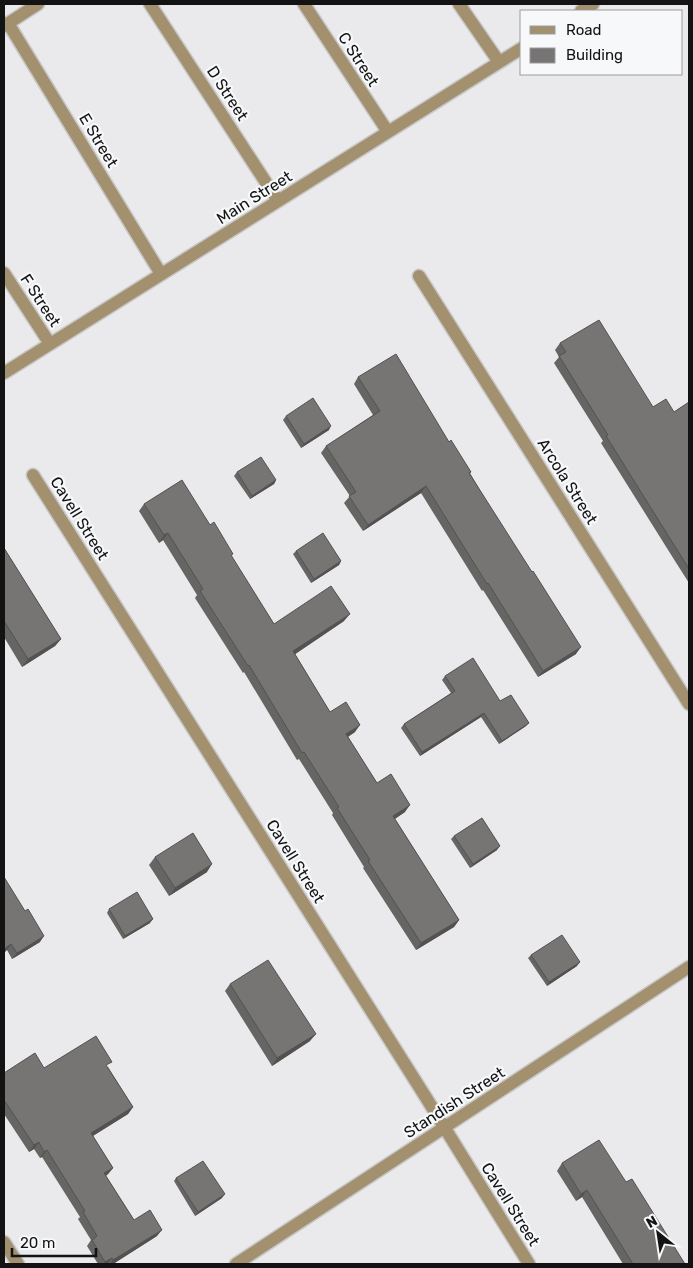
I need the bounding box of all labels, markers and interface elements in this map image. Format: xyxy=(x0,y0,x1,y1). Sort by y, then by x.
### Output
legend xyxy=(520,10,683,75)
text: Road xyxy=(566,21,602,39)
street label: C Street xyxy=(334,29,383,90)
text: Building xyxy=(566,46,623,64)
street label: D Street xyxy=(203,62,252,124)
street label: E Street xyxy=(75,110,122,171)
street label: Main Street xyxy=(213,167,295,228)
street label: F Street xyxy=(16,270,65,330)
street label: Arcola Street xyxy=(534,435,601,528)
street label: Cavell Street xyxy=(46,473,113,564)
street label: Cavell Street xyxy=(262,816,329,907)
street label: Standish Street xyxy=(400,1063,508,1142)
street label: Cavell Street xyxy=(477,1159,544,1250)
north arrow xyxy=(633,1208,683,1258)
text: N xyxy=(643,1212,660,1232)
scale bar xyxy=(12,1226,96,1258)
text: 20 m xyxy=(20,1234,55,1252)

